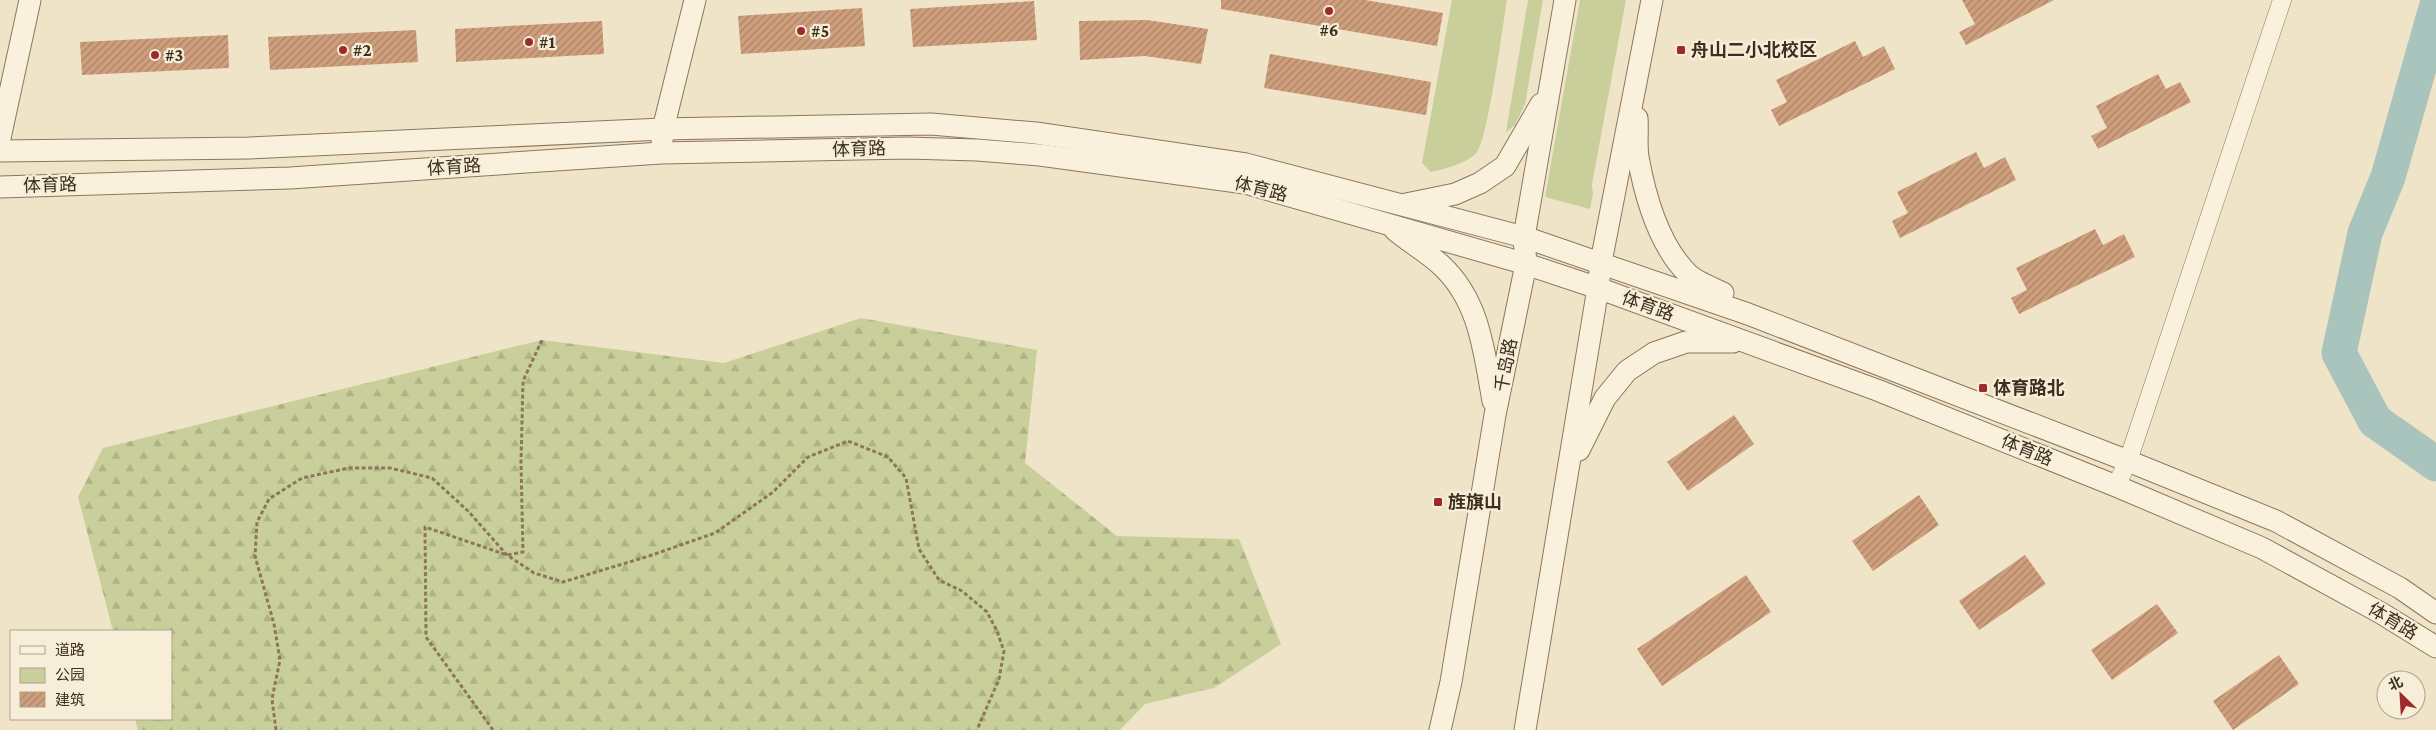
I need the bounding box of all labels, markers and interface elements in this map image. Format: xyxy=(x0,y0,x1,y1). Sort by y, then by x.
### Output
marker: #6 xyxy=(1323,5,1335,17)
place label: #6 xyxy=(1319,20,1339,40)
place label: #5 xyxy=(811,21,829,41)
marker: #5 xyxy=(795,25,807,37)
place label: #1 xyxy=(539,32,555,52)
marker: #1 xyxy=(523,36,535,48)
place label: #2 xyxy=(353,40,372,60)
place label: 舟山二小北校区 xyxy=(1691,40,1817,60)
marker: #2 xyxy=(337,44,349,56)
marker: 舟山二小北校区 xyxy=(1675,44,1687,56)
place label: #3 xyxy=(165,45,183,65)
marker: #3 xyxy=(149,49,161,61)
street label: 体育路 xyxy=(832,138,886,160)
street label: 体育路 xyxy=(426,155,482,179)
street label: 体育路 xyxy=(1232,173,1290,205)
street label: 体育路 xyxy=(23,174,77,196)
street label: 体育路 xyxy=(1619,287,1677,325)
street label: 千岛路 xyxy=(1491,337,1521,393)
place label: 体育路北 xyxy=(1993,378,2065,398)
marker: 体育路北 xyxy=(1977,382,1989,394)
street label: 体育路 xyxy=(1998,431,2056,469)
place label: 旌旗山 xyxy=(1448,492,1502,512)
marker: 旌旗山 xyxy=(1432,496,1444,508)
street label: 体育路 xyxy=(2365,599,2421,643)
legend xyxy=(10,630,172,720)
text: 道路 xyxy=(55,642,85,658)
text: 公园 xyxy=(55,667,85,683)
north arrow xyxy=(2376,670,2426,720)
text: 北 xyxy=(2386,673,2405,693)
text: 建筑 xyxy=(55,692,85,708)

